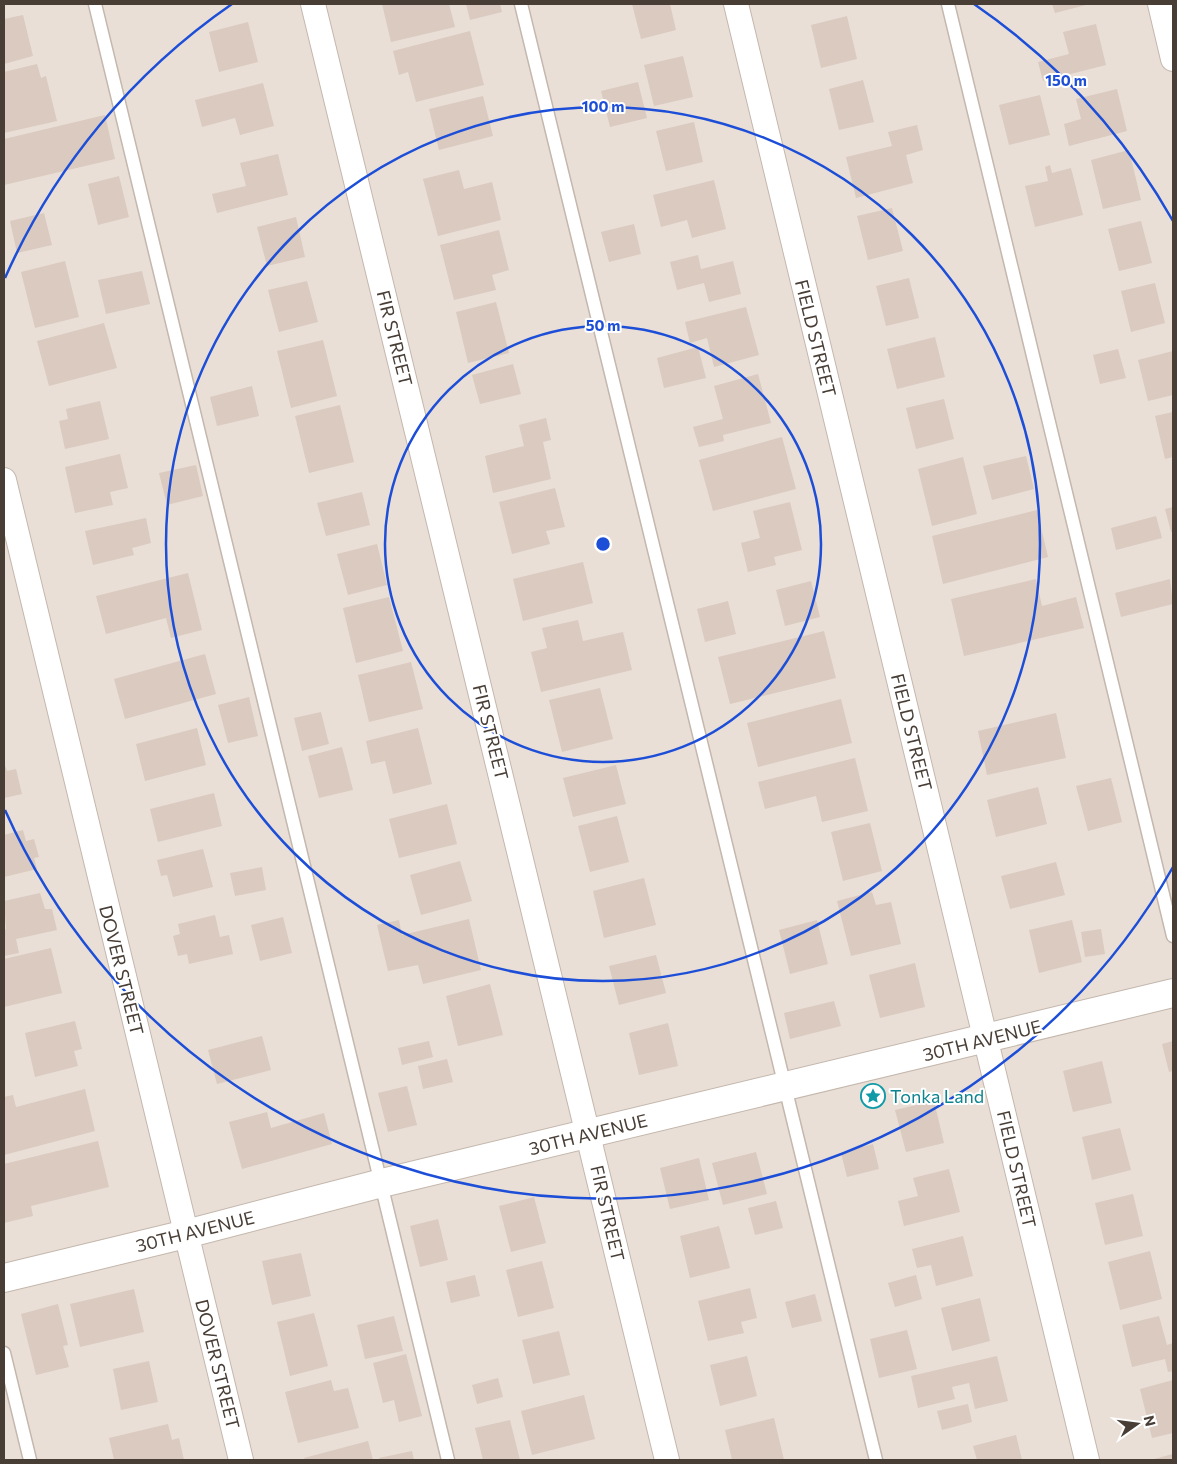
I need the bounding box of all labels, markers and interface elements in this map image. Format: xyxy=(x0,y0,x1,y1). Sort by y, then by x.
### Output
text: 150 m xyxy=(1045,71,1087,89)
text: 100 m xyxy=(582,97,624,115)
street label: FIELD STREET xyxy=(791,277,841,399)
street label: FIR STREET xyxy=(373,288,417,388)
text: 50 m xyxy=(586,316,620,334)
centre of rings xyxy=(594,535,612,553)
street label: FIELD STREET xyxy=(887,671,937,793)
street label: FIR STREET xyxy=(469,682,513,782)
street label: DOVER STREET xyxy=(95,903,149,1037)
street label: 30TH AVENUE xyxy=(920,1015,1044,1065)
place icon: Tonka Land xyxy=(860,1083,886,1109)
place label: Tonka Land xyxy=(890,1085,984,1107)
street label: FIELD STREET xyxy=(993,1108,1041,1230)
street label: 30TH AVENUE xyxy=(526,1109,650,1159)
street label: FIR STREET xyxy=(586,1163,630,1263)
street label: 30TH AVENUE xyxy=(133,1206,257,1256)
street label: DOVER STREET xyxy=(191,1297,245,1431)
north arrow xyxy=(1112,1399,1162,1449)
text: N xyxy=(1141,1414,1160,1428)

